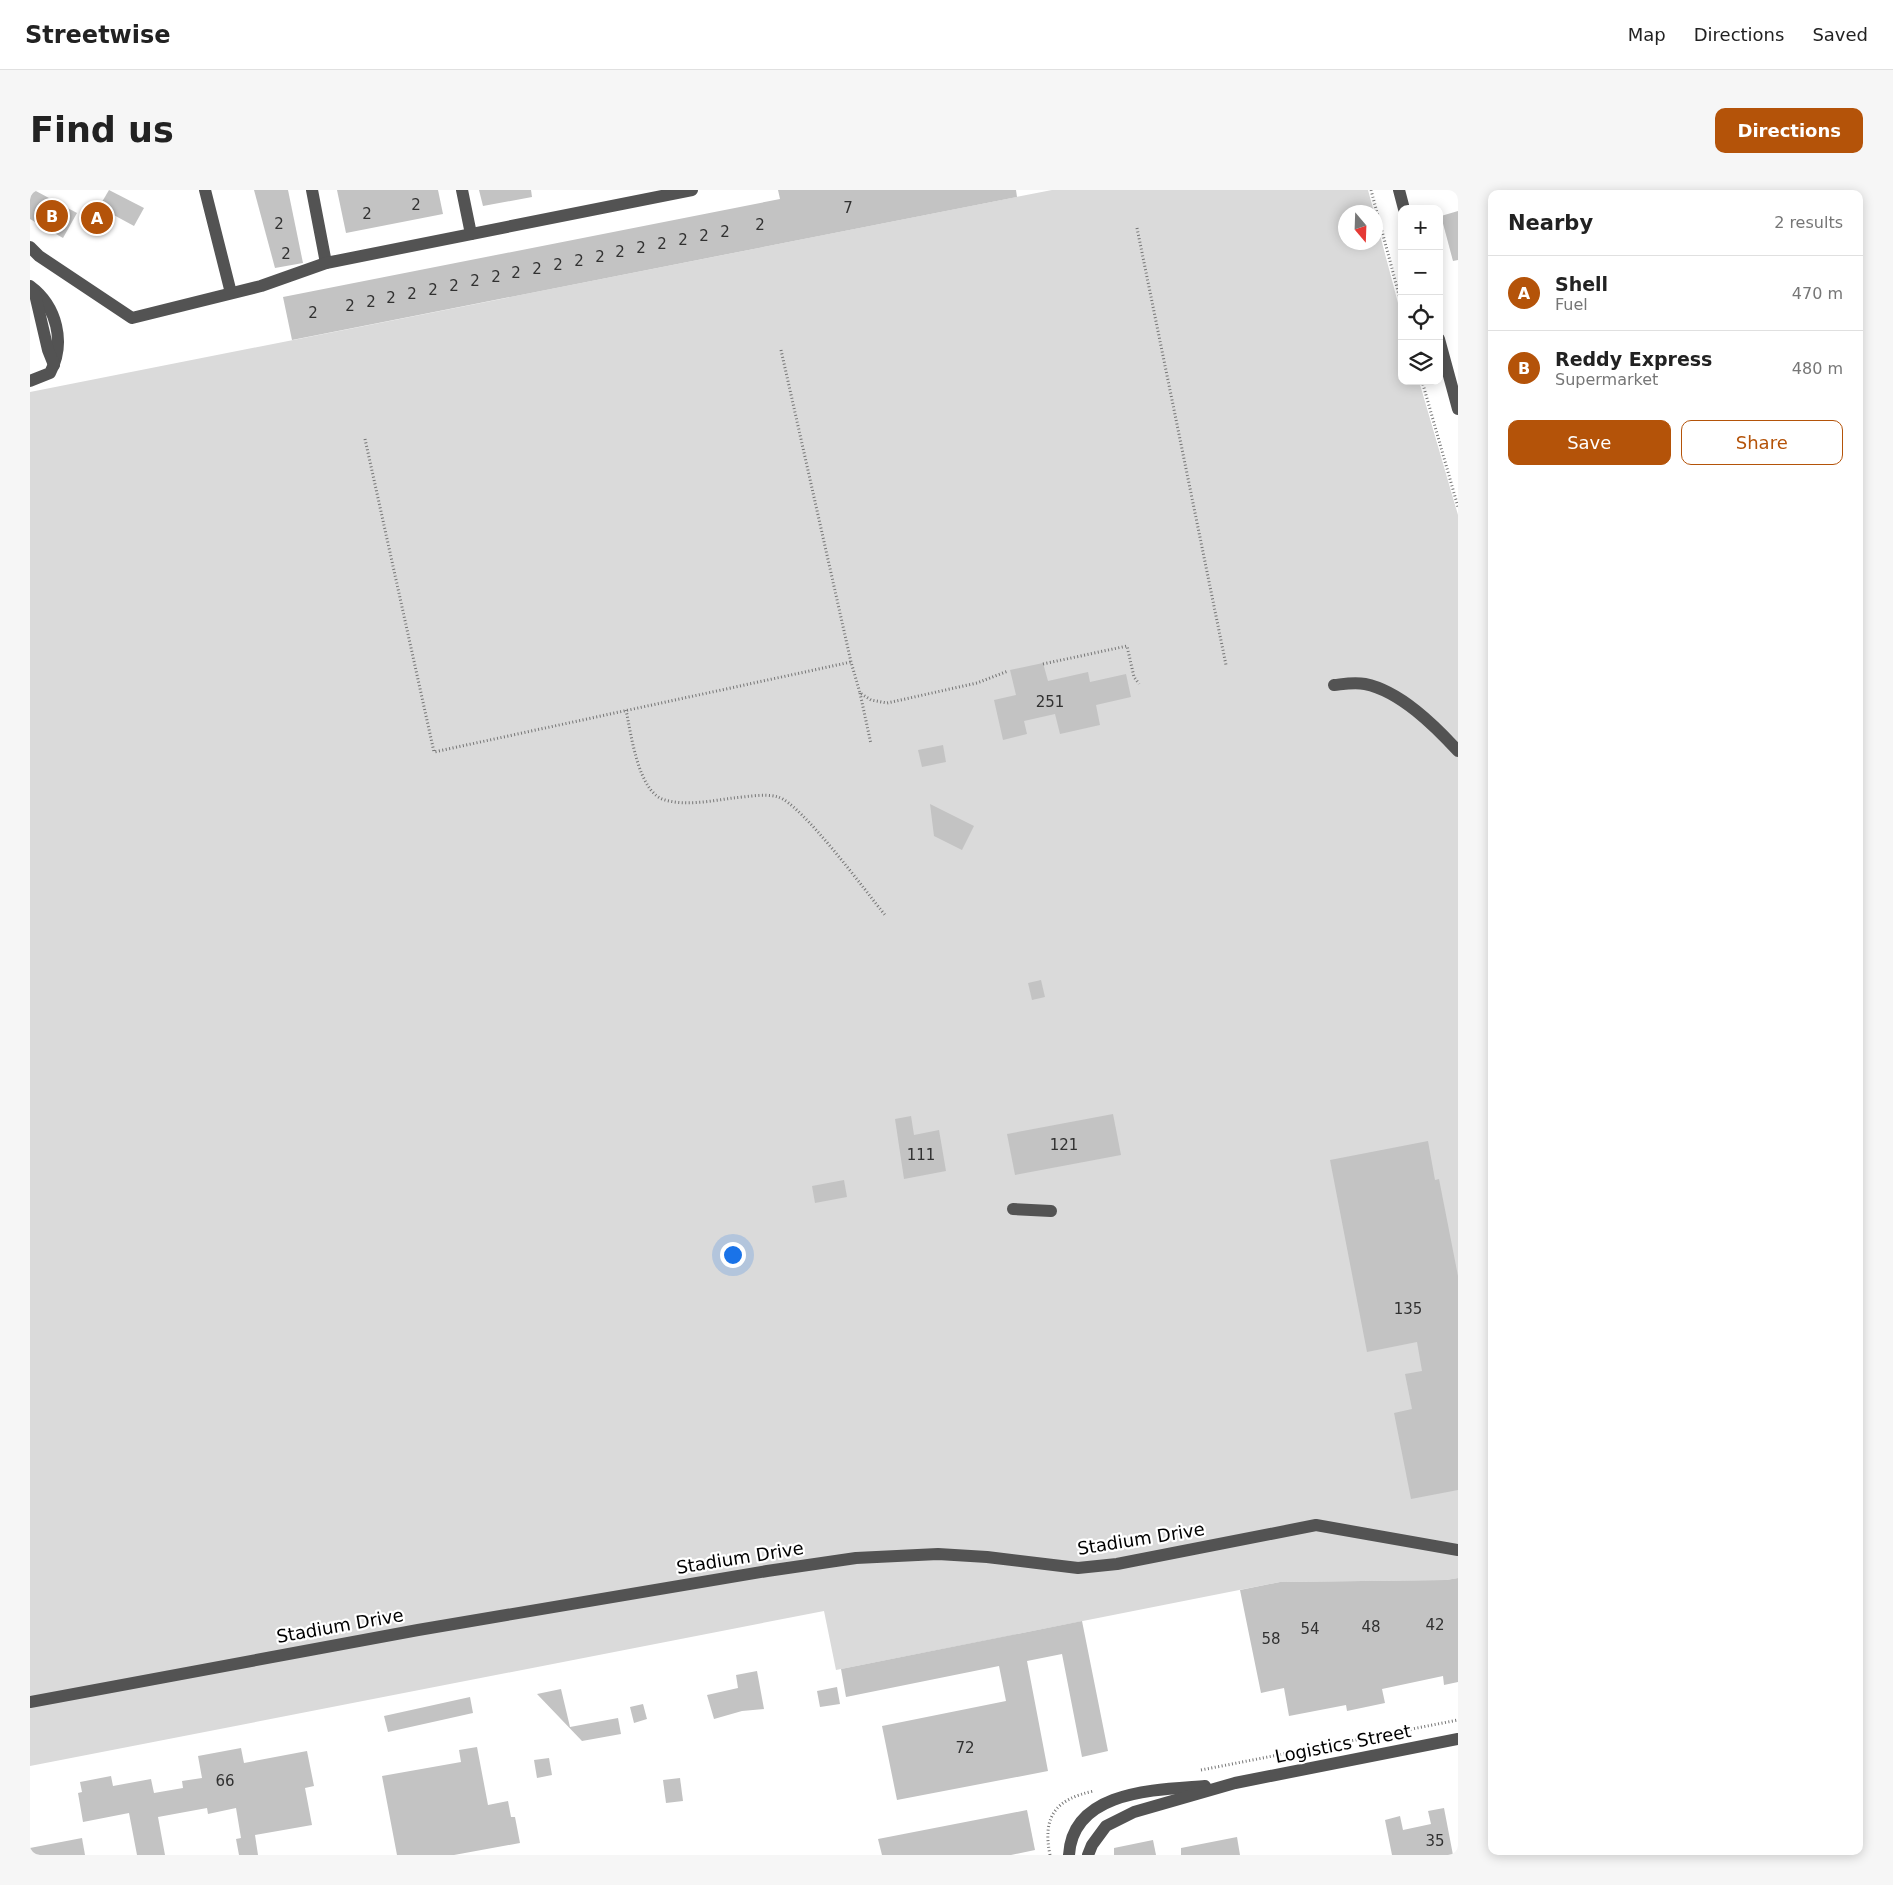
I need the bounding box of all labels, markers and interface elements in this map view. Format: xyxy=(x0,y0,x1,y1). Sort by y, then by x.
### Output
text: Streetwise xyxy=(25,21,171,49)
text: Map xyxy=(1628,24,1666,45)
text: Directions xyxy=(1694,24,1784,45)
text: Saved xyxy=(1812,24,1868,45)
button: Directions xyxy=(1715,108,1863,153)
text: Find us xyxy=(30,110,174,150)
house number: 2 xyxy=(411,196,421,214)
pin: B xyxy=(36,197,68,235)
pin: A xyxy=(81,199,113,237)
house number: 7 xyxy=(843,199,853,217)
house number: 2 xyxy=(362,205,372,223)
north arrow xyxy=(1338,205,1383,250)
map controls xyxy=(1398,205,1443,385)
button: + xyxy=(1398,205,1443,250)
text: Nearby xyxy=(1508,211,1593,235)
text: 2 results xyxy=(1774,213,1843,232)
house number: 2 xyxy=(274,215,284,233)
house number: 2 xyxy=(755,216,765,234)
house number: 2 xyxy=(720,223,730,241)
house number: 2 xyxy=(699,227,709,245)
house number: 2 xyxy=(678,231,688,249)
house number: 2 xyxy=(657,235,667,253)
house number: 2 xyxy=(636,239,646,257)
house number: 2 xyxy=(615,243,625,261)
house number: 2 xyxy=(281,245,291,263)
house number: 2 xyxy=(595,248,605,266)
button: − xyxy=(1398,250,1443,295)
house number: 2 xyxy=(574,252,584,270)
house number: 2 xyxy=(553,256,563,274)
house number: 2 xyxy=(532,260,542,278)
house number: 2 xyxy=(511,264,521,282)
house number: 2 xyxy=(491,268,501,286)
house number: 2 xyxy=(470,272,480,290)
text: Shell xyxy=(1555,273,1608,295)
house number: 2 xyxy=(449,277,459,295)
house number: 2 xyxy=(428,281,438,299)
text: A xyxy=(1518,284,1530,303)
text: 470 m xyxy=(1792,284,1843,303)
house number: 2 xyxy=(407,285,417,303)
house number: 2 xyxy=(386,289,396,307)
house number: 2 xyxy=(366,293,376,311)
button: locate xyxy=(1398,295,1443,340)
text: Fuel xyxy=(1555,295,1588,314)
house number: 2 xyxy=(345,297,355,315)
house number: 2 xyxy=(308,304,318,322)
button: layers xyxy=(1398,340,1443,385)
text: Reddy Express xyxy=(1555,348,1712,370)
text: B xyxy=(1518,359,1530,378)
text: 480 m xyxy=(1792,359,1843,378)
text: Supermarket xyxy=(1555,370,1658,389)
button: Save xyxy=(1508,420,1671,465)
button: Share xyxy=(1681,420,1843,465)
house number: 251 xyxy=(1036,693,1064,711)
house number: 121 xyxy=(1050,1136,1078,1154)
house number: 111 xyxy=(907,1146,935,1164)
your location xyxy=(720,1242,746,1268)
house number: 135 xyxy=(1394,1300,1422,1318)
street label: Stadium Drive xyxy=(1076,1518,1206,1559)
street label: Stadium Drive xyxy=(675,1537,805,1578)
street label: Stadium Drive xyxy=(275,1604,405,1647)
house number: 42 xyxy=(1425,1616,1445,1634)
house number: 48 xyxy=(1361,1618,1381,1636)
house number: 54 xyxy=(1300,1620,1320,1638)
house number: 58 xyxy=(1261,1630,1281,1648)
street label: Logistics Street xyxy=(1273,1720,1413,1767)
house number: 72 xyxy=(955,1739,975,1757)
house number: 66 xyxy=(215,1772,235,1790)
house number: 35 xyxy=(1425,1832,1445,1850)

